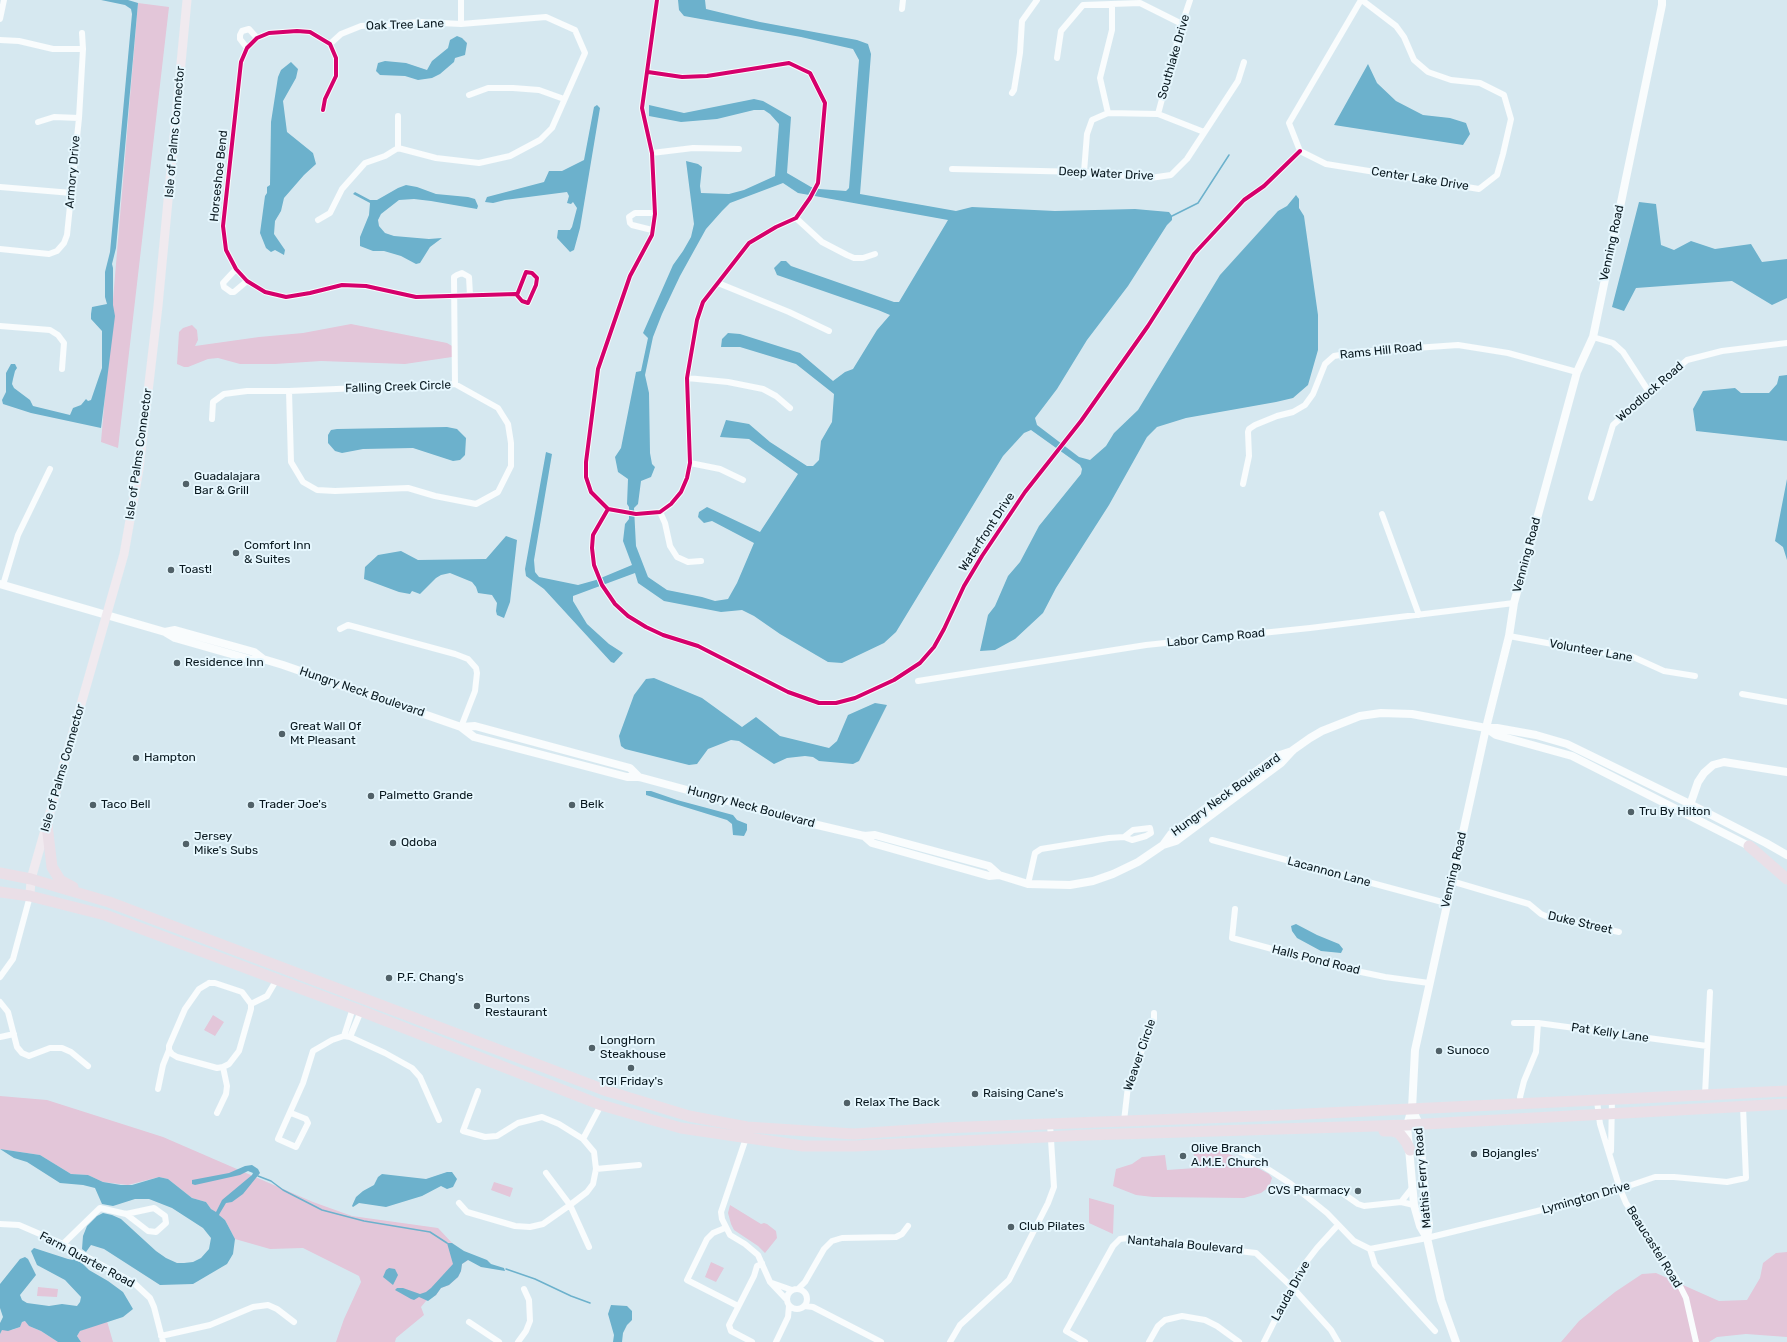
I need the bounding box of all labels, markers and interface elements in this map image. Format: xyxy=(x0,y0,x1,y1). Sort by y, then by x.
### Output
street label: Southlake Drive xyxy=(1155,13,1193,101)
street label: Oak Tree Lane xyxy=(366,16,444,34)
street label: Isle of Palms Connector xyxy=(162,66,188,198)
street label: Horseshoe Bend xyxy=(207,130,231,222)
street label: Armory Drive xyxy=(63,135,83,209)
street label: Deep Water Drive xyxy=(1058,164,1154,184)
street label: Center Lake Drive xyxy=(1370,164,1470,194)
street label: Venning Road xyxy=(1597,204,1627,282)
street label: Rams Hill Road xyxy=(1339,340,1423,362)
street label: Woodlock Road xyxy=(1613,359,1687,425)
street label: Falling Creek Circle xyxy=(345,378,451,396)
street label: Isle of Palms Connector xyxy=(123,388,155,520)
place label: Guadalajara Bar & Grill xyxy=(194,470,260,498)
marker: Guadalajara Bar & Grill xyxy=(181,479,191,489)
street label: Waterfront Drive xyxy=(956,490,1018,574)
street label: Venning Road xyxy=(1510,516,1544,594)
place label: Comfort Inn & Suites xyxy=(244,539,311,567)
marker: Comfort Inn & Suites xyxy=(231,548,241,558)
place label: Toast! xyxy=(179,563,212,577)
marker: Toast! xyxy=(166,565,176,575)
street label: Labor Camp Road xyxy=(1166,626,1266,650)
street label: Volunteer Lane xyxy=(1548,637,1634,665)
place label: Residence Inn xyxy=(185,656,264,670)
marker: Residence Inn xyxy=(172,658,182,668)
street label: Hungry Neck Boulevard xyxy=(298,664,426,720)
street label: Isle of Palms Connector xyxy=(38,703,88,833)
place label: Great Wall Of Mt Pleasant xyxy=(290,720,361,748)
marker: Great Wall Of Mt Pleasant xyxy=(277,729,287,739)
place label: Hampton xyxy=(144,751,196,765)
street label: Hungry Neck Boulevard xyxy=(1169,751,1283,839)
marker: Hampton xyxy=(131,753,141,763)
street label: Hungry Neck Boulevard xyxy=(686,783,816,831)
place label: Palmetto Grande xyxy=(379,789,473,803)
marker: Palmetto Grande xyxy=(366,791,376,801)
place label: Taco Bell xyxy=(101,798,150,812)
place label: Trader Joe's xyxy=(259,798,327,812)
place label: Belk xyxy=(580,798,604,812)
marker: Taco Bell xyxy=(88,800,98,810)
marker: Trader Joe's xyxy=(246,800,256,810)
marker: Belk xyxy=(567,800,577,810)
place label: Tru By Hilton xyxy=(1639,805,1711,819)
marker: Tru By Hilton xyxy=(1626,807,1636,817)
place label: Jersey Mike's Subs xyxy=(194,830,258,858)
street label: Venning Road xyxy=(1438,831,1470,909)
place label: Qdoba xyxy=(401,836,437,850)
marker: Qdoba xyxy=(388,838,398,848)
marker: Jersey Mike's Subs xyxy=(181,839,191,849)
street label: Lacannon Lane xyxy=(1286,854,1372,890)
street label: Duke Street xyxy=(1546,909,1614,937)
street label: Halls Pond Road xyxy=(1270,942,1362,978)
place label: P.F. Chang's xyxy=(397,971,464,985)
marker: P.F. Chang's xyxy=(384,973,394,983)
place label: Burtons Restaurant xyxy=(485,992,547,1020)
marker: Burtons Restaurant xyxy=(472,1001,482,1011)
street label: Weaver Circle xyxy=(1121,1017,1159,1093)
street label: Pat Kelly Lane xyxy=(1570,1020,1650,1046)
place label: LongHorn Steakhouse xyxy=(600,1034,666,1062)
marker: LongHorn Steakhouse xyxy=(587,1043,597,1053)
place label: Sunoco xyxy=(1447,1044,1489,1058)
marker: Sunoco xyxy=(1434,1046,1444,1056)
marker: TGI Friday's xyxy=(626,1063,636,1073)
place label: TGI Friday's xyxy=(599,1075,663,1089)
place label: Raising Cane's xyxy=(983,1087,1064,1101)
marker: Raising Cane's xyxy=(970,1089,980,1099)
place label: Relax The Back xyxy=(855,1096,940,1110)
marker: Relax The Back xyxy=(842,1098,852,1108)
street label: Mathis Ferry Road xyxy=(1411,1127,1435,1229)
place label: Olive Branch A.M.E. Church xyxy=(1191,1142,1268,1170)
place label: Bojangles' xyxy=(1482,1147,1539,1161)
marker: Bojangles' xyxy=(1469,1149,1479,1159)
marker: Olive Branch A.M.E. Church xyxy=(1178,1151,1188,1161)
street label: Lymington Drive xyxy=(1540,1179,1632,1217)
place label: CVS Pharmacy xyxy=(1268,1184,1350,1198)
marker: CVS Pharmacy xyxy=(1353,1186,1363,1196)
street label: Beaucastel Road xyxy=(1623,1203,1685,1291)
place label: Club Pilates xyxy=(1019,1220,1085,1234)
marker: Club Pilates xyxy=(1006,1222,1016,1232)
street label: Farm Quarter Road xyxy=(37,1229,137,1291)
street label: Nantahala Boulevard xyxy=(1127,1233,1243,1257)
street label: Lauda Drive xyxy=(1269,1259,1313,1323)

